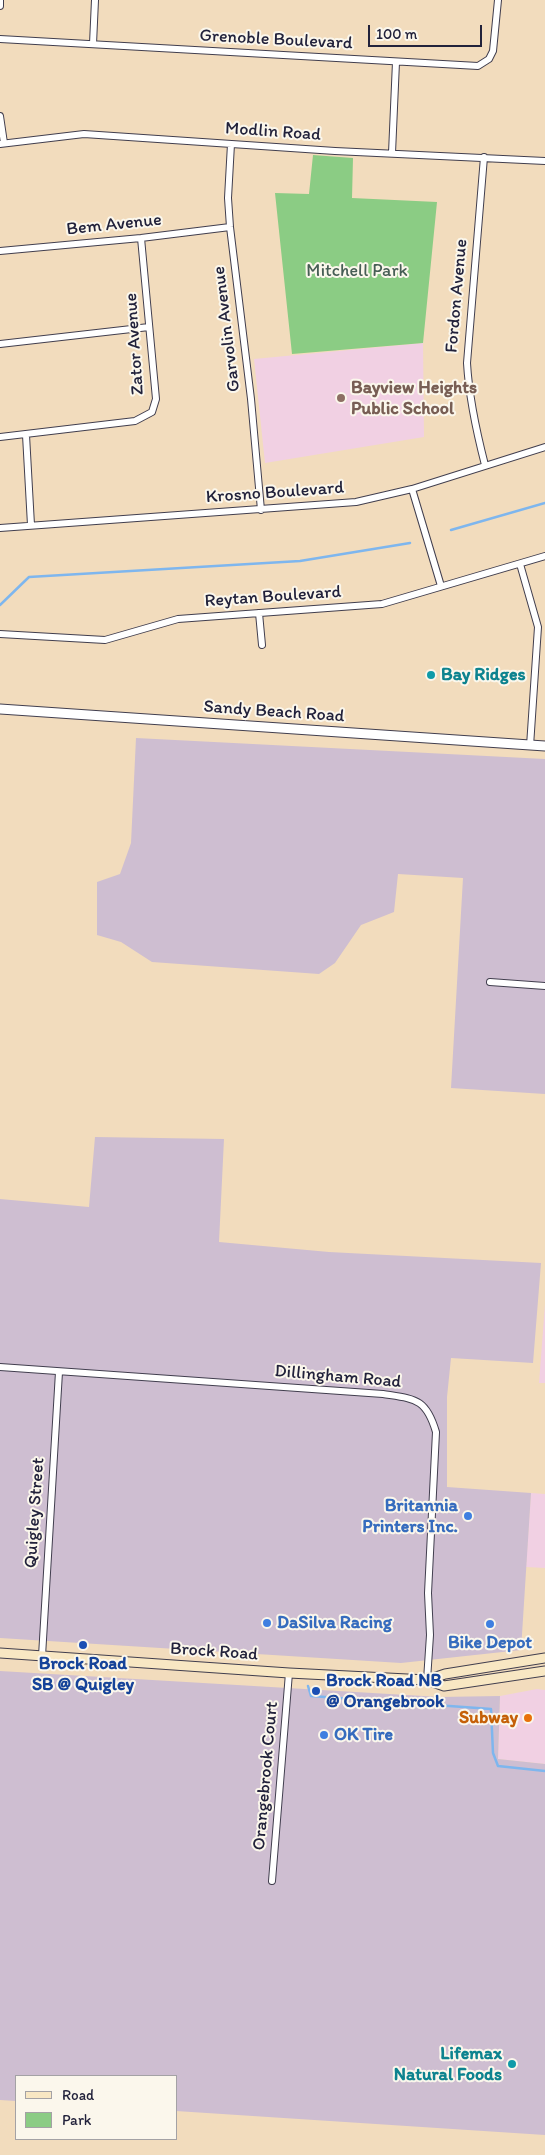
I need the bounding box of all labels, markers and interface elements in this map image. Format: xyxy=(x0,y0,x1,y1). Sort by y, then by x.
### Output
scale bar xyxy=(370,15,484,47)
street label: Grenoble Boulevard xyxy=(199,25,353,55)
text: 100 m xyxy=(376,25,417,43)
street label: Modlin Road xyxy=(224,118,322,146)
street label: Bem Avenue xyxy=(65,209,163,241)
street label: Fordon Avenue xyxy=(441,238,473,354)
park label: Mitchell Park xyxy=(306,260,408,282)
street label: Garvolin Avenue xyxy=(209,265,245,393)
street label: Zator Avenue xyxy=(121,292,149,396)
place label: Bayview Heights Public School xyxy=(351,377,477,419)
marker: Bayview Heights Public School xyxy=(335,392,347,404)
street label: Krosno Boulevard xyxy=(205,477,345,509)
street label: Reytan Boulevard xyxy=(204,581,342,613)
place label: Bay Ridges xyxy=(441,664,526,686)
marker: Bay Ridges xyxy=(425,669,437,681)
street label: Sandy Beach Road xyxy=(203,696,345,728)
street label: Dillingham Road xyxy=(274,1361,402,1393)
street label: Quigley Street xyxy=(20,1457,50,1569)
place label: Britannia Printers Inc. xyxy=(362,1495,458,1538)
marker: Britannia Printers Inc. xyxy=(462,1510,474,1522)
place label: DaSilva Racing xyxy=(277,1612,392,1634)
marker: DaSilva Racing xyxy=(261,1617,273,1629)
marker: Bike Depot xyxy=(484,1618,496,1630)
place label: Bike Depot xyxy=(448,1632,532,1654)
street label: Brock Road xyxy=(169,1638,259,1666)
marker: Brock Road SB @ Quigley xyxy=(77,1639,89,1651)
place label: Brock Road SB @ Quigley xyxy=(32,1653,134,1696)
place label: Brock Road NB @ Orangebrook xyxy=(326,1670,444,1712)
marker: Brock Road NB @ Orangebrook xyxy=(310,1685,322,1697)
street label: Orangebrook Court xyxy=(249,1701,283,1851)
place label: Subway xyxy=(459,1707,518,1729)
marker: Subway xyxy=(522,1712,534,1724)
place label: OK Tire xyxy=(334,1724,393,1746)
marker: OK Tire xyxy=(318,1729,330,1741)
place label: Lifemax Natural Foods xyxy=(394,2043,502,2086)
marker: Lifemax Natural Foods xyxy=(506,2058,518,2070)
legend xyxy=(15,2075,178,2140)
text: Road xyxy=(62,2086,94,2104)
text: Park xyxy=(62,2111,92,2129)

